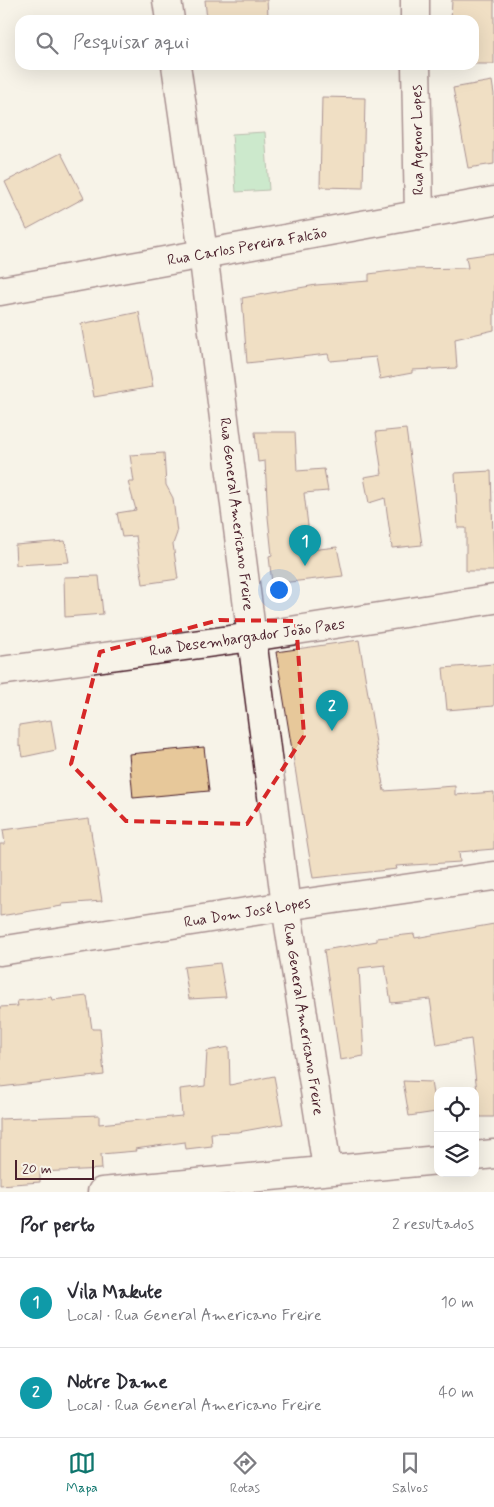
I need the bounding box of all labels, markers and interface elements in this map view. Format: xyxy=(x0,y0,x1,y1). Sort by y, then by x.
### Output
search box xyxy=(15,15,479,70)
icon: search xyxy=(33,29,61,57)
text: Pesquisar aqui xyxy=(73,30,189,55)
street label: Rua Agenor Lopes xyxy=(407,84,429,195)
street label: Rua Carlos Pereira Falcão xyxy=(166,223,329,271)
street label: Rua General Americano Freire xyxy=(214,416,258,612)
pin: 1 xyxy=(289,525,321,566)
your location xyxy=(266,577,292,603)
street label: Rua Desembargador João Paes xyxy=(148,614,347,663)
pin: 2 xyxy=(316,690,348,731)
street label: Rua Dom José Lopes xyxy=(183,893,312,933)
street label: Rua General Americano Freire xyxy=(278,922,328,1117)
map controls xyxy=(434,1087,479,1177)
button: locate xyxy=(434,1087,479,1132)
button: layers xyxy=(434,1132,479,1177)
scale bar xyxy=(15,1157,94,1180)
text: 20 m xyxy=(22,1160,52,1178)
text: Por perto xyxy=(20,1211,95,1239)
text: 2 resultados xyxy=(392,1214,474,1235)
text: Vila Makute xyxy=(67,1280,162,1305)
text: 1 xyxy=(32,1292,40,1313)
text: 10 m xyxy=(441,1292,474,1313)
text: Local · Rua General Americano Freire xyxy=(67,1305,322,1326)
text: Notre Dame xyxy=(67,1370,168,1395)
text: 2 xyxy=(32,1382,40,1403)
text: 40 m xyxy=(438,1382,474,1403)
text: Local · Rua General Americano Freire xyxy=(67,1395,322,1416)
tab: Mapa xyxy=(66,1449,98,1497)
tab: Rotas xyxy=(230,1449,260,1497)
tab: Salvos xyxy=(392,1449,428,1497)

